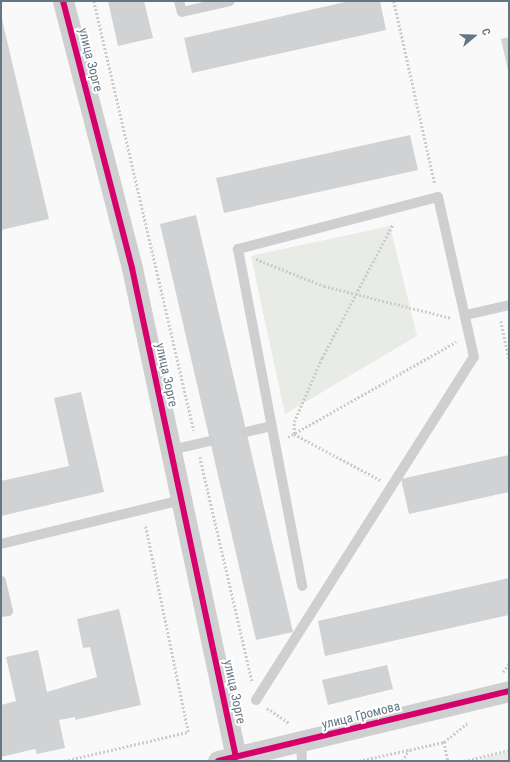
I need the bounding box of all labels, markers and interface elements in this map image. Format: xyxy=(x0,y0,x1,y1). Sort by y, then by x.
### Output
north arrow xyxy=(454,16,494,56)
street label: улица Зорге xyxy=(75,27,105,93)
text: С xyxy=(479,27,493,37)
street label: улица Зорге xyxy=(152,342,180,408)
street label: улица Зорге xyxy=(220,659,248,725)
street label: улица Громова xyxy=(320,699,402,733)

